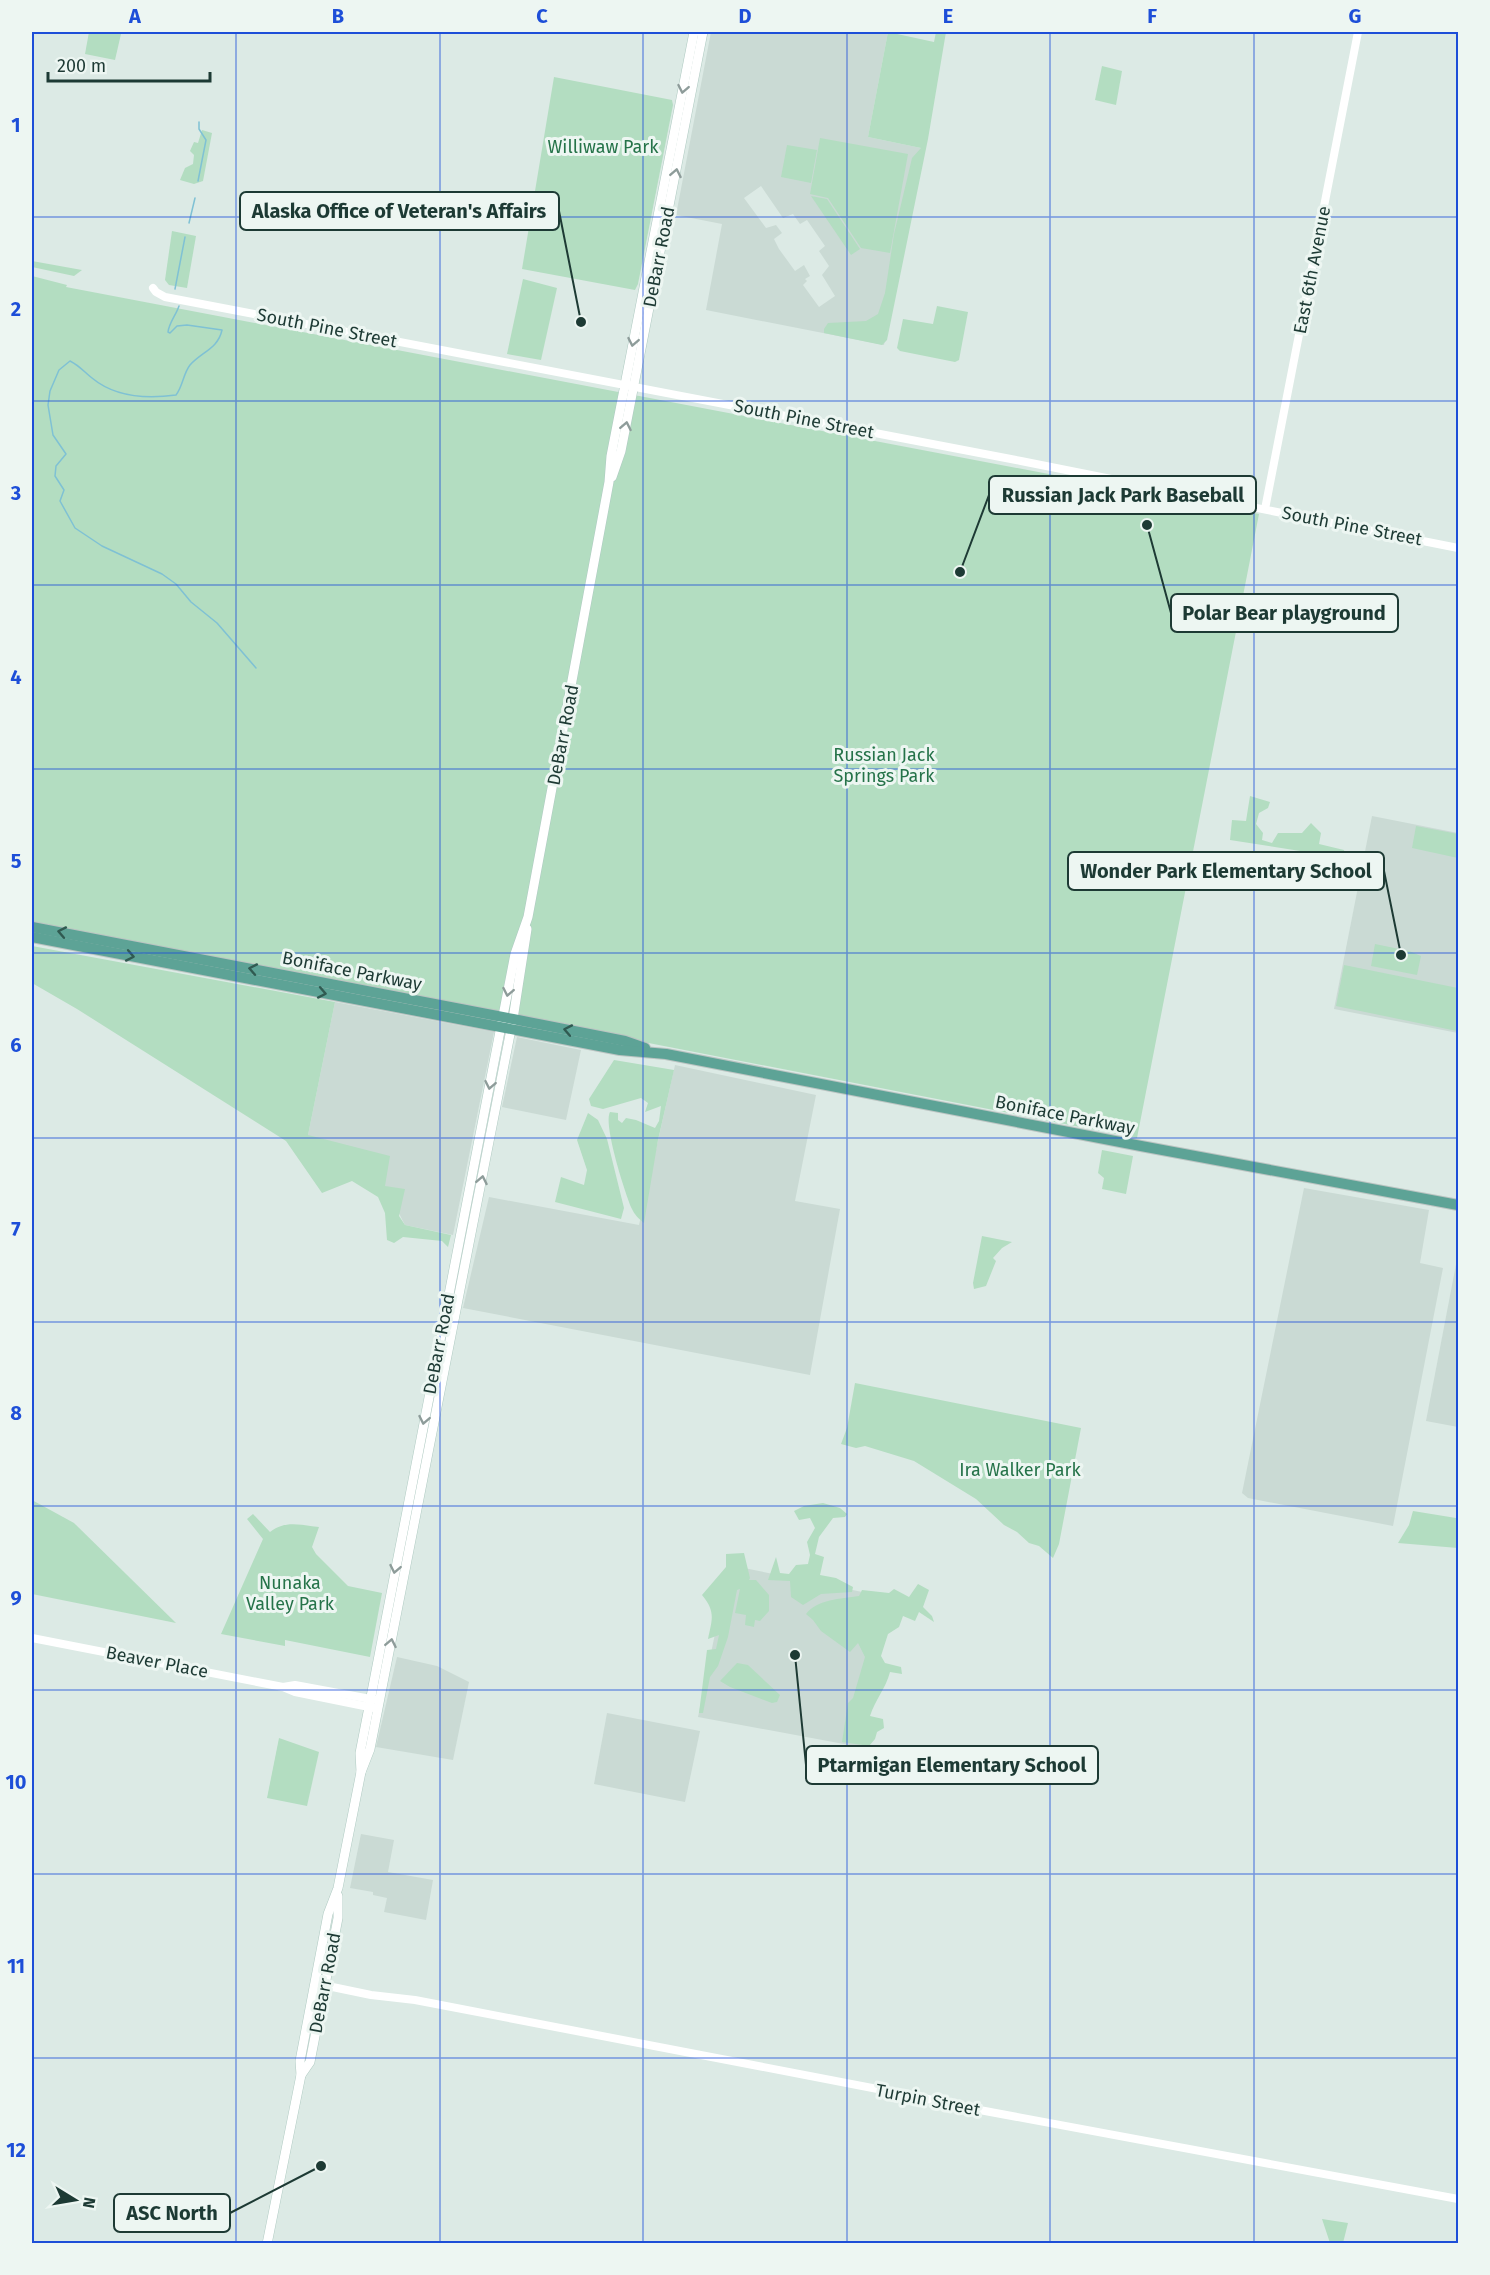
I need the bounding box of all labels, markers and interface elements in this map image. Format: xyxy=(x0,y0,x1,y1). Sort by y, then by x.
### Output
text: A xyxy=(128,4,142,28)
text: B xyxy=(332,4,344,28)
text: C xyxy=(536,4,548,28)
text: D xyxy=(738,4,752,28)
text: E xyxy=(943,4,953,28)
text: F xyxy=(1147,4,1157,28)
text: G xyxy=(1349,4,1361,28)
scale bar xyxy=(48,45,210,83)
text: 200 m xyxy=(57,55,106,77)
one-way arrow xyxy=(677,84,690,94)
text: 1 xyxy=(11,113,21,137)
park label: Williwaw Park xyxy=(547,136,659,158)
one-way arrow xyxy=(669,168,682,178)
callout: Alaska Office of Veteran's Affairs xyxy=(240,192,559,230)
text: Alaska Office of Veteran's Affairs xyxy=(251,199,547,223)
street label: East 6th Avenue xyxy=(1289,204,1335,336)
street label: DeBarr Road xyxy=(638,205,680,309)
text: 2 xyxy=(11,297,21,321)
street label: South Pine Street xyxy=(255,304,399,352)
one-way arrow xyxy=(627,337,640,347)
street label: South Pine Street xyxy=(732,395,876,443)
one-way arrow xyxy=(619,421,632,431)
callout: Russian Jack Park Baseball xyxy=(989,476,1256,514)
text: 3 xyxy=(10,481,21,505)
text: Russian Jack Park Baseball xyxy=(1002,483,1244,507)
street label: South Pine Street xyxy=(1280,502,1424,550)
callout: Polar Bear playground xyxy=(1171,594,1398,632)
text: Polar Bear playground xyxy=(1182,601,1386,625)
text: 4 xyxy=(10,665,22,689)
street label: DeBarr Road xyxy=(542,683,584,787)
park label: Russian Jack Springs Park xyxy=(833,744,935,787)
text: 5 xyxy=(11,849,22,873)
callout: Wonder Park Elementary School xyxy=(1068,852,1384,890)
text: Wonder Park Elementary School xyxy=(1080,859,1372,883)
one-way arrow xyxy=(57,926,67,939)
street label: Boniface Parkway xyxy=(280,947,424,995)
one-way arrow xyxy=(125,949,135,962)
one-way arrow xyxy=(248,963,258,976)
one-way arrow xyxy=(317,986,326,998)
one-way arrow xyxy=(502,987,515,997)
one-way arrow xyxy=(564,1024,574,1037)
text: 6 xyxy=(10,1033,22,1057)
one-way arrow xyxy=(484,1079,497,1089)
street label: Boniface Parkway xyxy=(993,1091,1137,1139)
one-way arrow xyxy=(475,1175,488,1185)
text: 7 xyxy=(11,1217,21,1241)
street label: DeBarr Road xyxy=(418,1292,460,1396)
text: 8 xyxy=(10,1401,22,1425)
one-way arrow xyxy=(418,1415,431,1425)
park label: Ira Walker Park xyxy=(959,1459,1081,1481)
one-way arrow xyxy=(389,1564,402,1574)
park label: Nunaka Valley Park xyxy=(246,1572,335,1615)
text: 9 xyxy=(10,1586,22,1610)
one-way arrow xyxy=(384,1639,397,1649)
street label: Beaver Place xyxy=(104,1641,210,1683)
callout: Ptarmigan Elementary School xyxy=(806,1746,1098,1784)
text: Ptarmigan Elementary School xyxy=(818,1753,1086,1777)
text: 10 xyxy=(6,1770,26,1794)
street label: DeBarr Road xyxy=(304,1931,346,2035)
text: 11 xyxy=(7,1954,25,1978)
street label: Turpin Street xyxy=(874,2079,983,2121)
text: 12 xyxy=(6,2138,26,2162)
north arrow xyxy=(45,2170,105,2230)
callout: ASC North xyxy=(114,2194,230,2232)
text: N xyxy=(79,2196,100,2210)
text: ASC North xyxy=(125,2201,218,2225)

